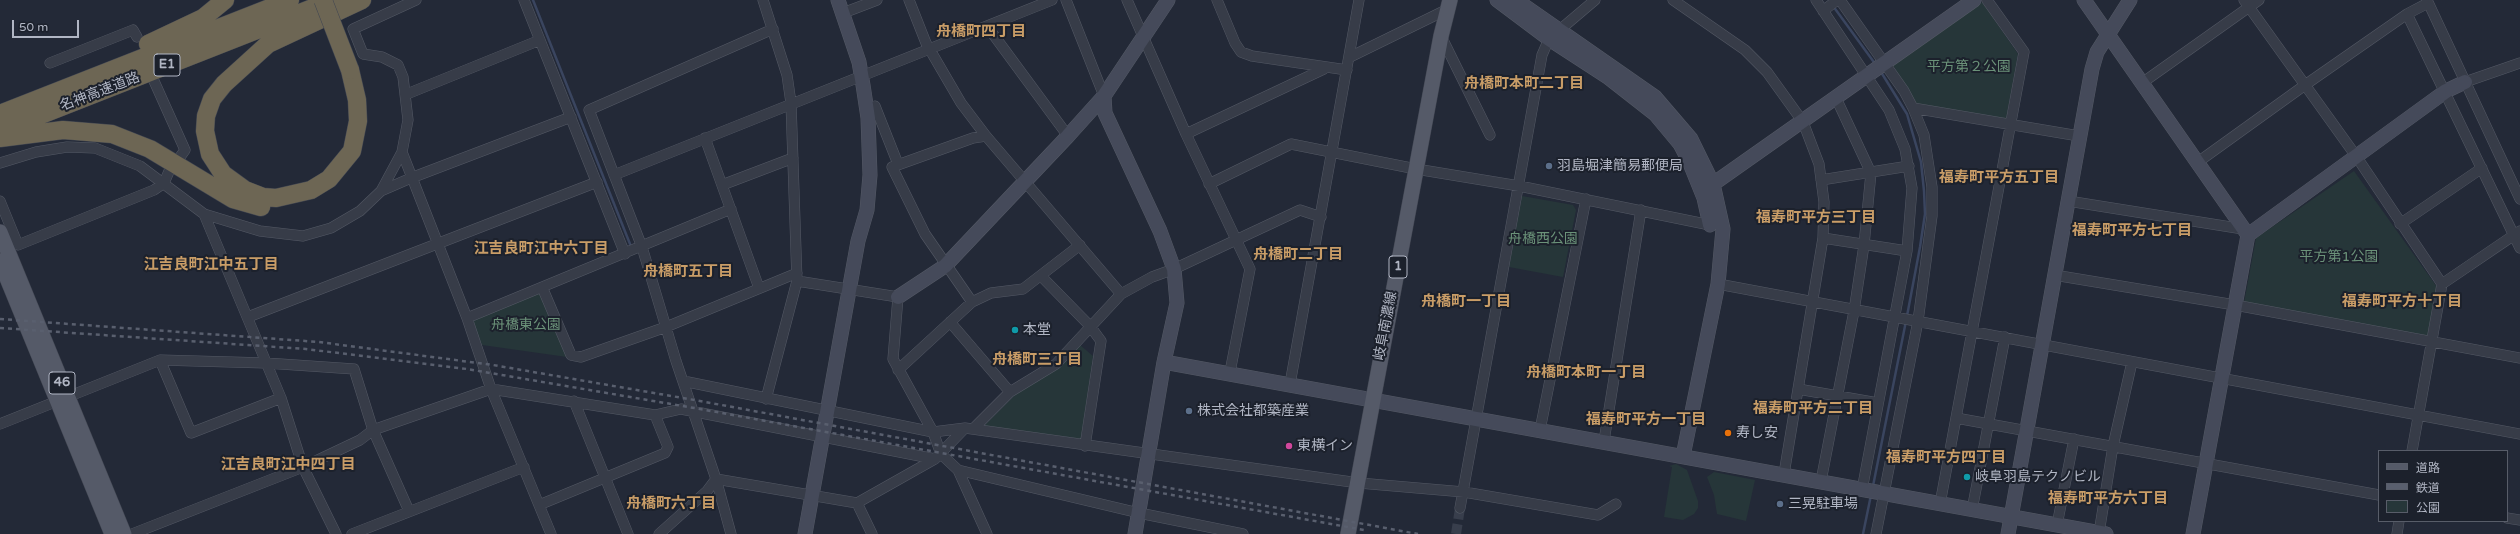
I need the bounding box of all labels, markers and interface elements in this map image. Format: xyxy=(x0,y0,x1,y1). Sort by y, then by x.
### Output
scale bar xyxy=(14,12,81,38)
text: 50 m xyxy=(19,20,48,34)
district label: 舟橋町四丁目 xyxy=(936,23,1026,41)
road number: E1 xyxy=(154,54,180,76)
park label: 平方第２公園 xyxy=(1927,59,2011,75)
street label: 名神高速道路 xyxy=(58,69,142,115)
district label: 舟橋町本町二丁目 xyxy=(1464,75,1584,93)
place label: 羽島堀津簡易郵便局 xyxy=(1557,158,1683,174)
marker: 羽島堀津簡易郵便局 xyxy=(1544,161,1554,171)
district label: 福寿町平方五丁目 xyxy=(1939,169,2059,187)
district label: 福寿町平方三丁目 xyxy=(1756,209,1876,227)
district label: 福寿町平方七丁目 xyxy=(2072,222,2192,240)
park label: 舟橋西公園 xyxy=(1508,231,1578,247)
district label: 江吉良町江中六丁目 xyxy=(474,240,608,258)
district label: 舟橋町二丁目 xyxy=(1253,246,1343,264)
park label: 平方第1公園 xyxy=(2300,249,2378,265)
district label: 江吉良町江中五丁目 xyxy=(144,256,278,274)
road number: 1 xyxy=(1389,256,1407,278)
district label: 舟橋町五丁目 xyxy=(643,263,733,281)
street label: 岐阜南濃線 xyxy=(1371,290,1401,362)
district label: 舟橋町一丁目 xyxy=(1421,293,1511,311)
district label: 福寿町平方十丁目 xyxy=(2342,293,2462,311)
park label: 舟橋東公園 xyxy=(491,317,561,333)
place label: 本堂 xyxy=(1023,322,1051,338)
marker: 本堂 xyxy=(1010,325,1020,335)
district label: 舟橋町三丁目 xyxy=(992,351,1082,369)
district label: 舟橋町本町一丁目 xyxy=(1526,364,1646,382)
road number: 46 xyxy=(49,372,75,394)
district label: 福寿町平方二丁目 xyxy=(1753,400,1873,418)
place label: 株式会社都築産業 xyxy=(1197,403,1309,419)
marker: 株式会社都築産業 xyxy=(1184,406,1194,416)
district label: 福寿町平方一丁目 xyxy=(1586,411,1706,429)
place label: 寿し安 xyxy=(1736,425,1778,441)
marker: 寿し安 xyxy=(1723,428,1733,438)
place label: 東横イン xyxy=(1297,438,1353,454)
marker: 東横イン xyxy=(1284,441,1294,451)
district label: 福寿町平方四丁目 xyxy=(1886,449,2006,467)
legend xyxy=(2378,450,2508,522)
district label: 江吉良町江中四丁目 xyxy=(221,456,355,474)
text: 道路 xyxy=(2416,461,2440,475)
place label: 岐阜羽島テクノビル xyxy=(1975,469,2101,485)
marker: 岐阜羽島テクノビル xyxy=(1962,472,1972,482)
text: 鉄道 xyxy=(2416,481,2440,495)
district label: 福寿町平方六丁目 xyxy=(2048,490,2168,508)
district label: 舟橋町六丁目 xyxy=(626,495,716,513)
place label: 三晃駐車場 xyxy=(1788,496,1858,512)
marker: 三晃駐車場 xyxy=(1775,499,1785,509)
text: 公園 xyxy=(2416,501,2440,515)

